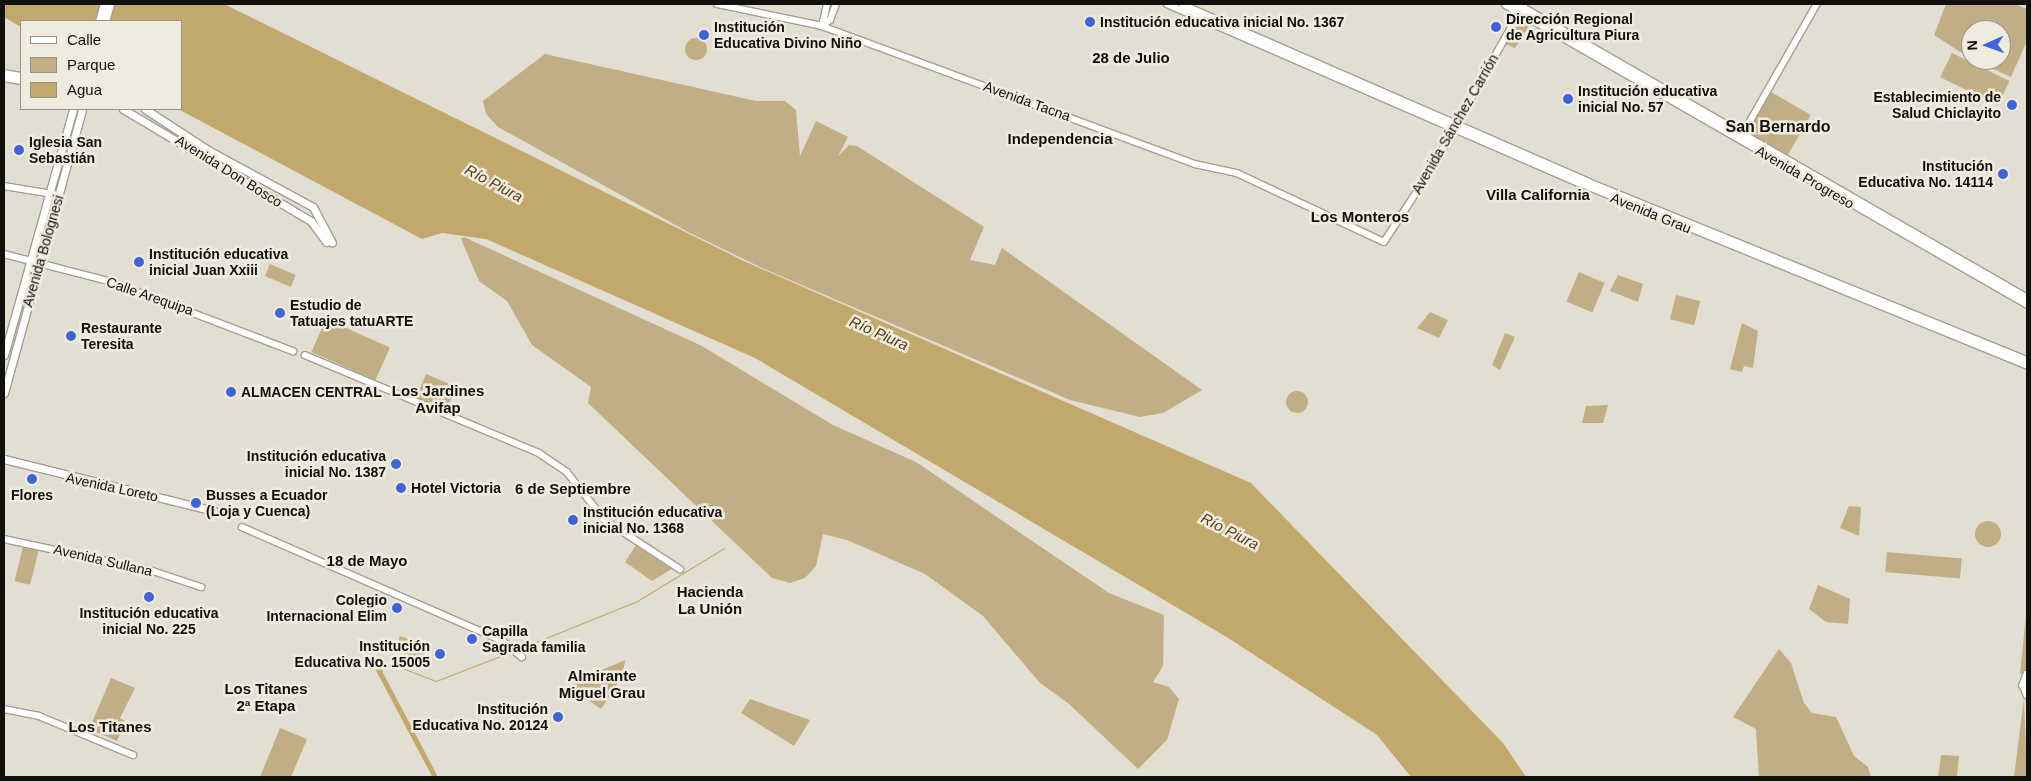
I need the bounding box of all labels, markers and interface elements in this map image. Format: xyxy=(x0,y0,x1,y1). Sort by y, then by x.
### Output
place label: Dirección Regional de Agricultura Piura xyxy=(1506,11,1640,44)
place label: Institución educativa inicial No. 1367 xyxy=(1100,14,1344,30)
marker: Institución educativa inicial No. 1367 xyxy=(1084,16,1096,28)
place label: Institución Educativa Divino Niño xyxy=(714,19,862,52)
legend xyxy=(20,20,182,110)
north arrow xyxy=(1961,20,2011,70)
marker: Dirección Regional de Agricultura Piura xyxy=(1490,21,1502,33)
marker: Institución Educativa Divino Niño xyxy=(698,29,710,41)
text: Calle xyxy=(67,31,101,48)
text: N xyxy=(1964,40,1980,51)
district label: 28 de Julio xyxy=(1092,49,1170,67)
street label: Avenida Sánchez Carrión xyxy=(1408,51,1502,197)
text: Parque xyxy=(67,56,115,73)
street label: Avenida Tacna xyxy=(981,77,1073,125)
text: Agua xyxy=(67,81,102,98)
place label: Institución educativa inicial No. 57 xyxy=(1578,83,1717,115)
place label: Establecimiento de Salud Chiclayito xyxy=(1873,89,2001,121)
marker: Institución educativa inicial No. 57 xyxy=(1562,93,1574,105)
marker: Establecimiento de Salud Chiclayito xyxy=(2005,98,2019,112)
district label: San Bernardo xyxy=(1726,117,1830,137)
district label: Independencia xyxy=(1007,130,1113,148)
street label: Avenida Don Bosco xyxy=(173,131,285,211)
place label: Iglesia San Sebastián xyxy=(29,134,102,166)
street label: Avenida Progreso xyxy=(1753,142,1857,212)
marker: Iglesia San Sebastián xyxy=(13,144,25,156)
place label: Institución Educativa No. 14114 xyxy=(1858,158,1993,190)
water label: Río Piura xyxy=(462,160,526,206)
marker: Institución Educativa No. 14114 xyxy=(1997,168,2009,180)
district label: Villa California xyxy=(1486,186,1590,204)
street label: Avenida Grau xyxy=(1608,189,1694,237)
street label: Avenida Bolognesi xyxy=(19,193,67,309)
district label: Los Monteros xyxy=(1311,208,1409,226)
place label: Institución educativa inicial Juan Xxiii xyxy=(149,246,288,278)
marker: Institución educativa inicial Juan Xxiii xyxy=(133,256,145,268)
street label: Calle Arequipa xyxy=(104,273,196,319)
place label: Estudio de Tatuajes tatuARTE xyxy=(290,297,413,330)
marker: Estudio de Tatuajes tatuARTE xyxy=(274,307,286,319)
water label: Río Piura xyxy=(847,312,911,354)
place label: Restaurante Teresita xyxy=(81,320,162,352)
marker: Restaurante Teresita xyxy=(65,330,77,342)
district label: Los Jardines Avifap xyxy=(392,381,484,416)
place label: ALMACEN CENTRAL xyxy=(241,384,382,400)
marker: ALMACEN CENTRAL xyxy=(225,386,237,398)
place label: Institución educativa inicial No. 1387 xyxy=(247,448,386,481)
marker: Institución educativa inicial No. 1387 xyxy=(390,458,402,470)
street label: Avenida Loreto xyxy=(64,469,160,505)
marker: Flores xyxy=(26,473,38,485)
place label: Hotel Victoria xyxy=(411,480,501,496)
district label: 6 de Septiembre xyxy=(515,480,631,498)
marker: Hotel Victoria xyxy=(395,482,407,494)
place label: Flores xyxy=(11,487,53,503)
place label: Busses a Ecuador (Loja y Cuenca) xyxy=(206,487,327,520)
marker: Busses a Ecuador (Loja y Cuenca) xyxy=(190,497,202,509)
place label: Institución educativa inicial No. 1368 xyxy=(583,504,722,536)
water label: Río Piura xyxy=(1198,509,1262,553)
marker: Institución educativa inicial No. 1368 xyxy=(567,514,579,526)
street label: Avenida Sullana xyxy=(52,540,154,580)
district label: 18 de Mayo xyxy=(327,552,407,570)
district label: Hacienda La Unión xyxy=(677,582,743,617)
marker: Institución educativa inicial No. 225 xyxy=(143,591,155,603)
place label: Colegio Internacional Elim xyxy=(266,592,387,624)
marker: Colegio Internacional Elim xyxy=(391,602,403,614)
place label: Institución educativa inicial No. 225 xyxy=(79,605,219,638)
place label: Capilla Sagrada familia xyxy=(482,623,585,656)
marker: Capilla Sagrada familia xyxy=(466,633,478,645)
place label: Institución Educativa No. 15005 xyxy=(295,638,430,670)
marker: Institución Educativa No. 15005 xyxy=(434,648,446,660)
district label: Almirante Miguel Grau xyxy=(559,666,645,701)
district label: Los Titanes 2ª Etapa xyxy=(224,679,308,714)
place label: Institución Educativa No. 20124 xyxy=(413,701,548,734)
marker: Institución Educativa No. 20124 xyxy=(552,711,564,723)
district label: Los Titanes xyxy=(68,718,152,736)

